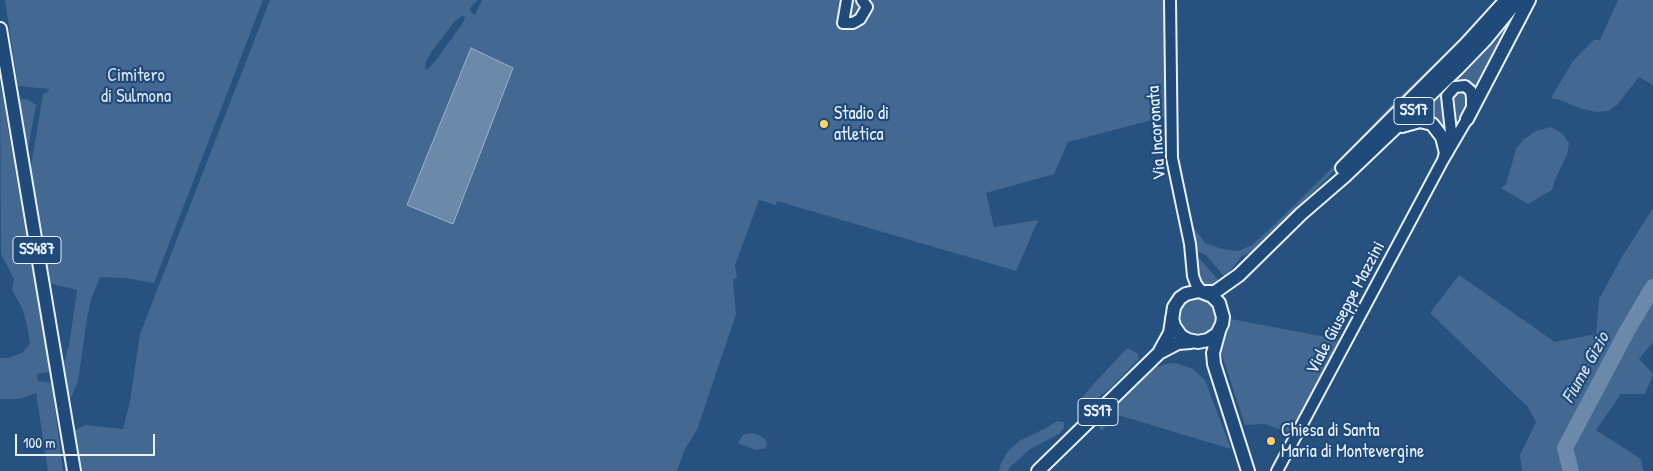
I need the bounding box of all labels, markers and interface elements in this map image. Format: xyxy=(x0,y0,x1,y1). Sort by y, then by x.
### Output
park label: Cimitero di Sulmona xyxy=(101,65,171,108)
street label: Via Incoronata xyxy=(1143,85,1171,181)
road number: SS17 xyxy=(1394,98,1434,124)
place label: Stadio di atletica xyxy=(834,103,889,146)
marker: Stadio di atletica xyxy=(818,118,830,130)
road number: SS487 xyxy=(13,236,61,264)
street label: Viale Giuseppe Mazzini xyxy=(1302,238,1390,378)
water label: Fiume Gizio xyxy=(1557,329,1615,407)
road number: SS17 xyxy=(1078,398,1118,426)
place label: Chiesa di Santa Maria di Montevergine xyxy=(1281,420,1424,462)
scale bar xyxy=(18,424,158,456)
text: 100 m xyxy=(23,432,56,453)
marker: Chiesa di Santa Maria di Montevergine xyxy=(1265,435,1277,447)

